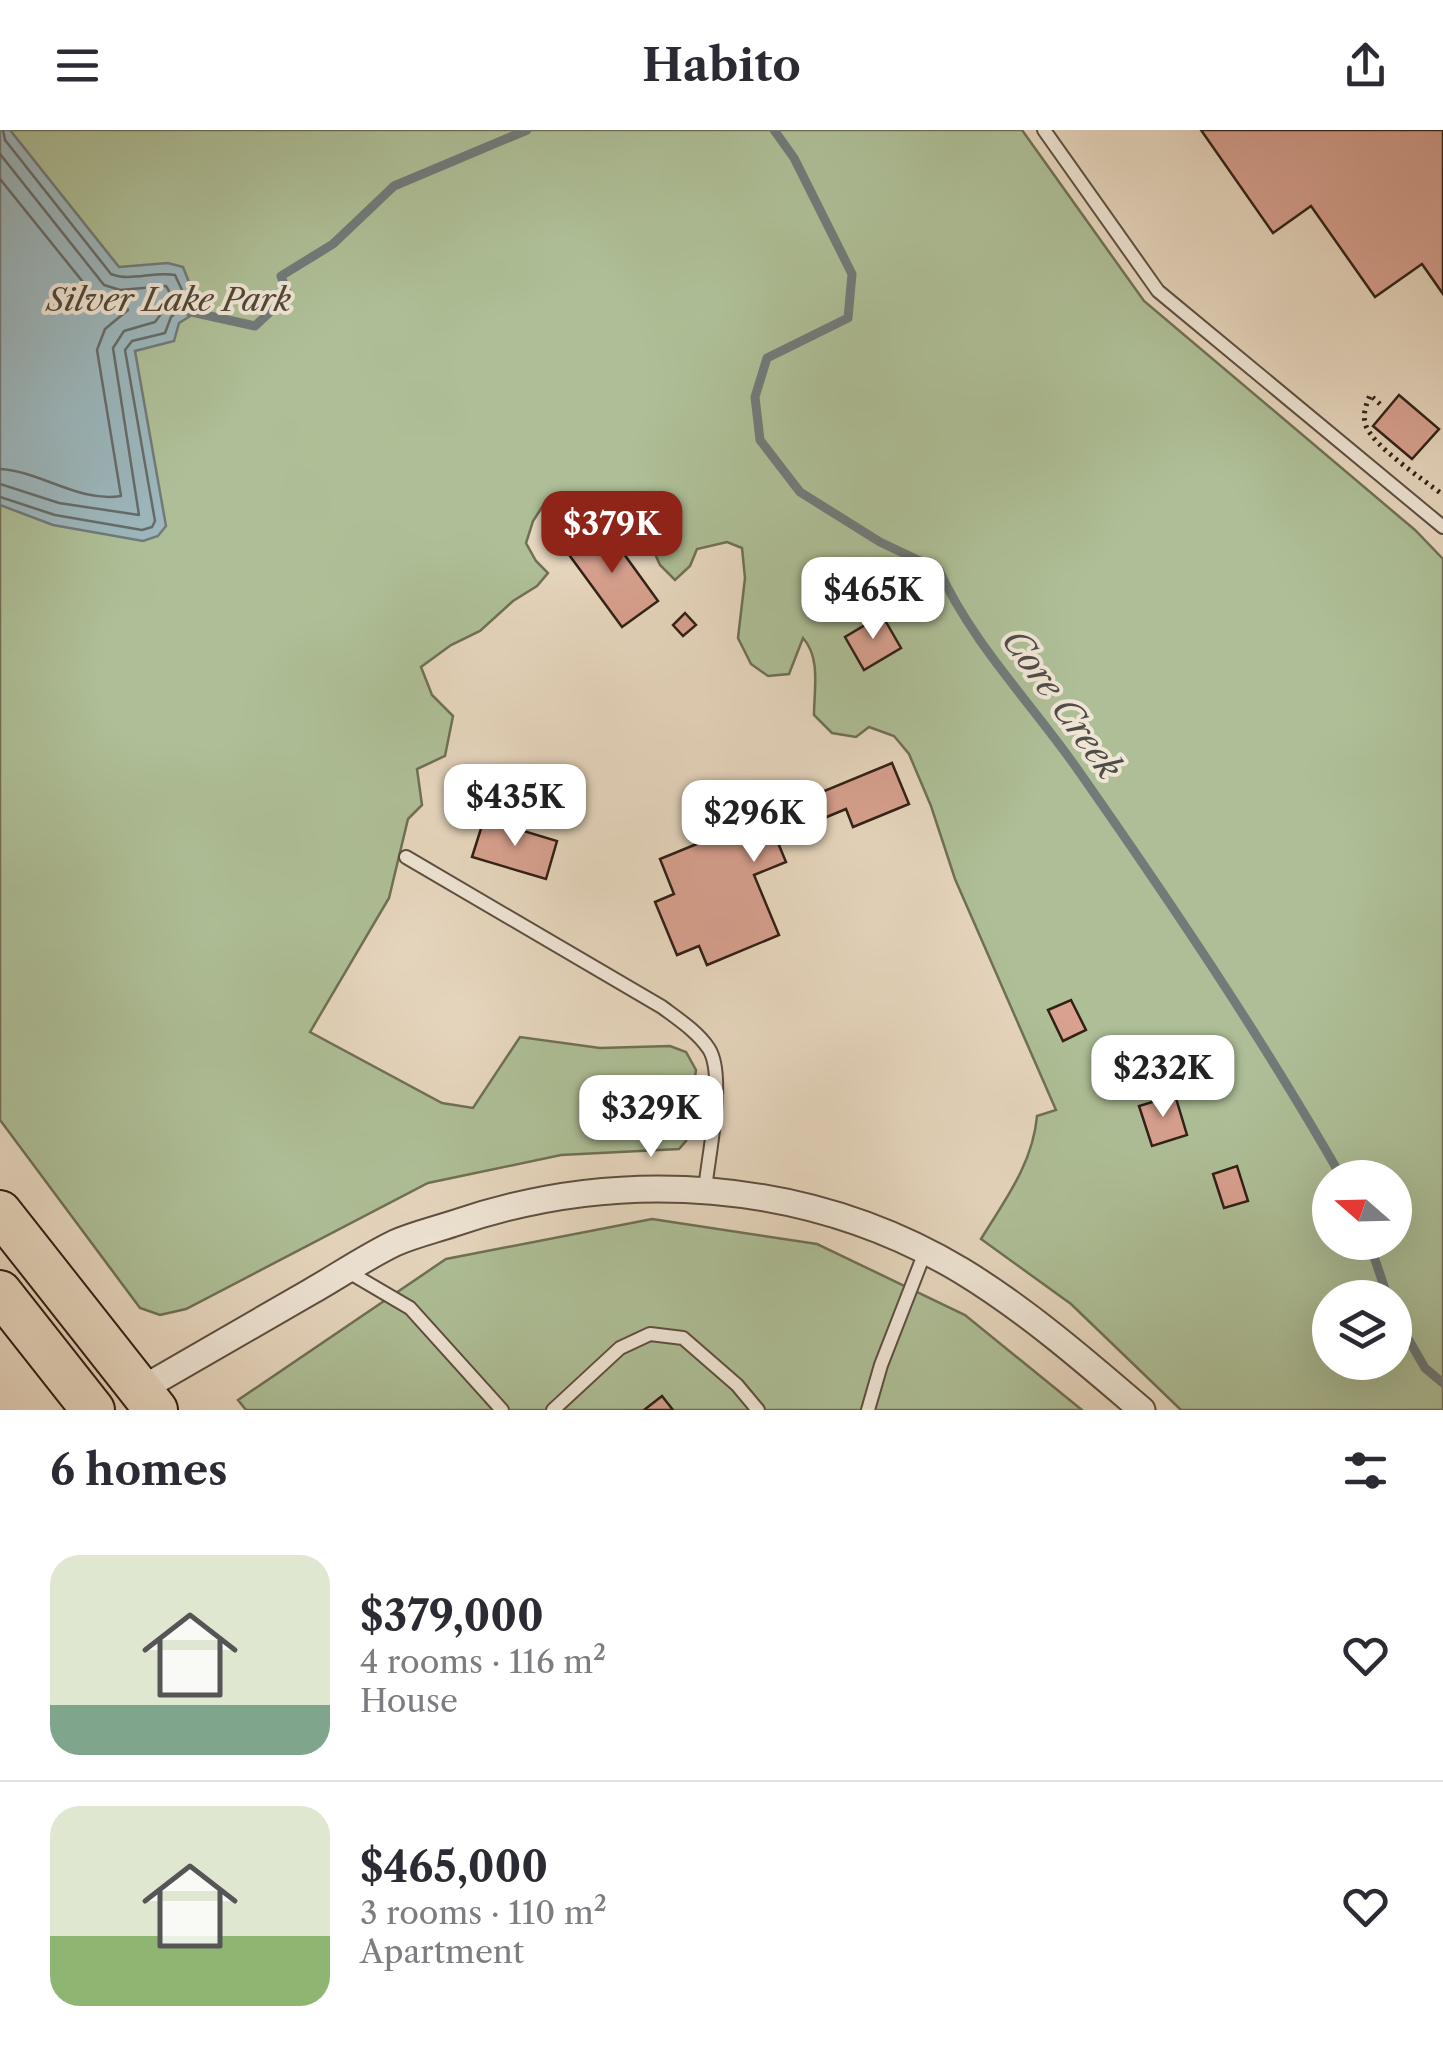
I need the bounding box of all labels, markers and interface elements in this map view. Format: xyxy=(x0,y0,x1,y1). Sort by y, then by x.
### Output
text: Habito xyxy=(642,37,801,93)
icon: menu xyxy=(50,38,105,93)
icon: share xyxy=(1338,38,1393,93)
park label: Silver Lake Park xyxy=(45,280,292,319)
pin: $379K xyxy=(542,491,682,576)
text: $379K xyxy=(563,504,661,543)
pin: $465K xyxy=(803,557,943,642)
text: $465K xyxy=(823,570,923,609)
water label: Core Creek xyxy=(994,620,1131,787)
pin: $435K xyxy=(445,764,585,849)
text: $435K xyxy=(466,777,564,816)
pin: $296K xyxy=(684,780,824,865)
text: $296K xyxy=(704,793,804,832)
pin: $232K xyxy=(1093,1035,1233,1120)
text: $232K xyxy=(1113,1048,1213,1087)
pin: $329K xyxy=(581,1075,721,1160)
text: $329K xyxy=(601,1088,701,1127)
north arrow xyxy=(1312,1160,1412,1260)
map controls xyxy=(1312,1160,1412,1380)
button: layers xyxy=(1312,1280,1412,1380)
icon: filters xyxy=(1338,1443,1393,1498)
text: 6 homes xyxy=(50,1444,228,1496)
text: $379,000 xyxy=(360,1590,544,1642)
icon: home xyxy=(130,1595,250,1715)
icon: heart xyxy=(1338,1628,1393,1683)
text: 4 rooms · 116 m² xyxy=(360,1642,606,1681)
text: House xyxy=(360,1681,458,1720)
text: $465,000 xyxy=(360,1841,548,1893)
icon: home xyxy=(130,1846,250,1966)
icon: heart xyxy=(1338,1879,1393,1934)
text: 3 rooms · 110 m² xyxy=(360,1893,607,1932)
text: Apartment xyxy=(360,1932,524,1971)

